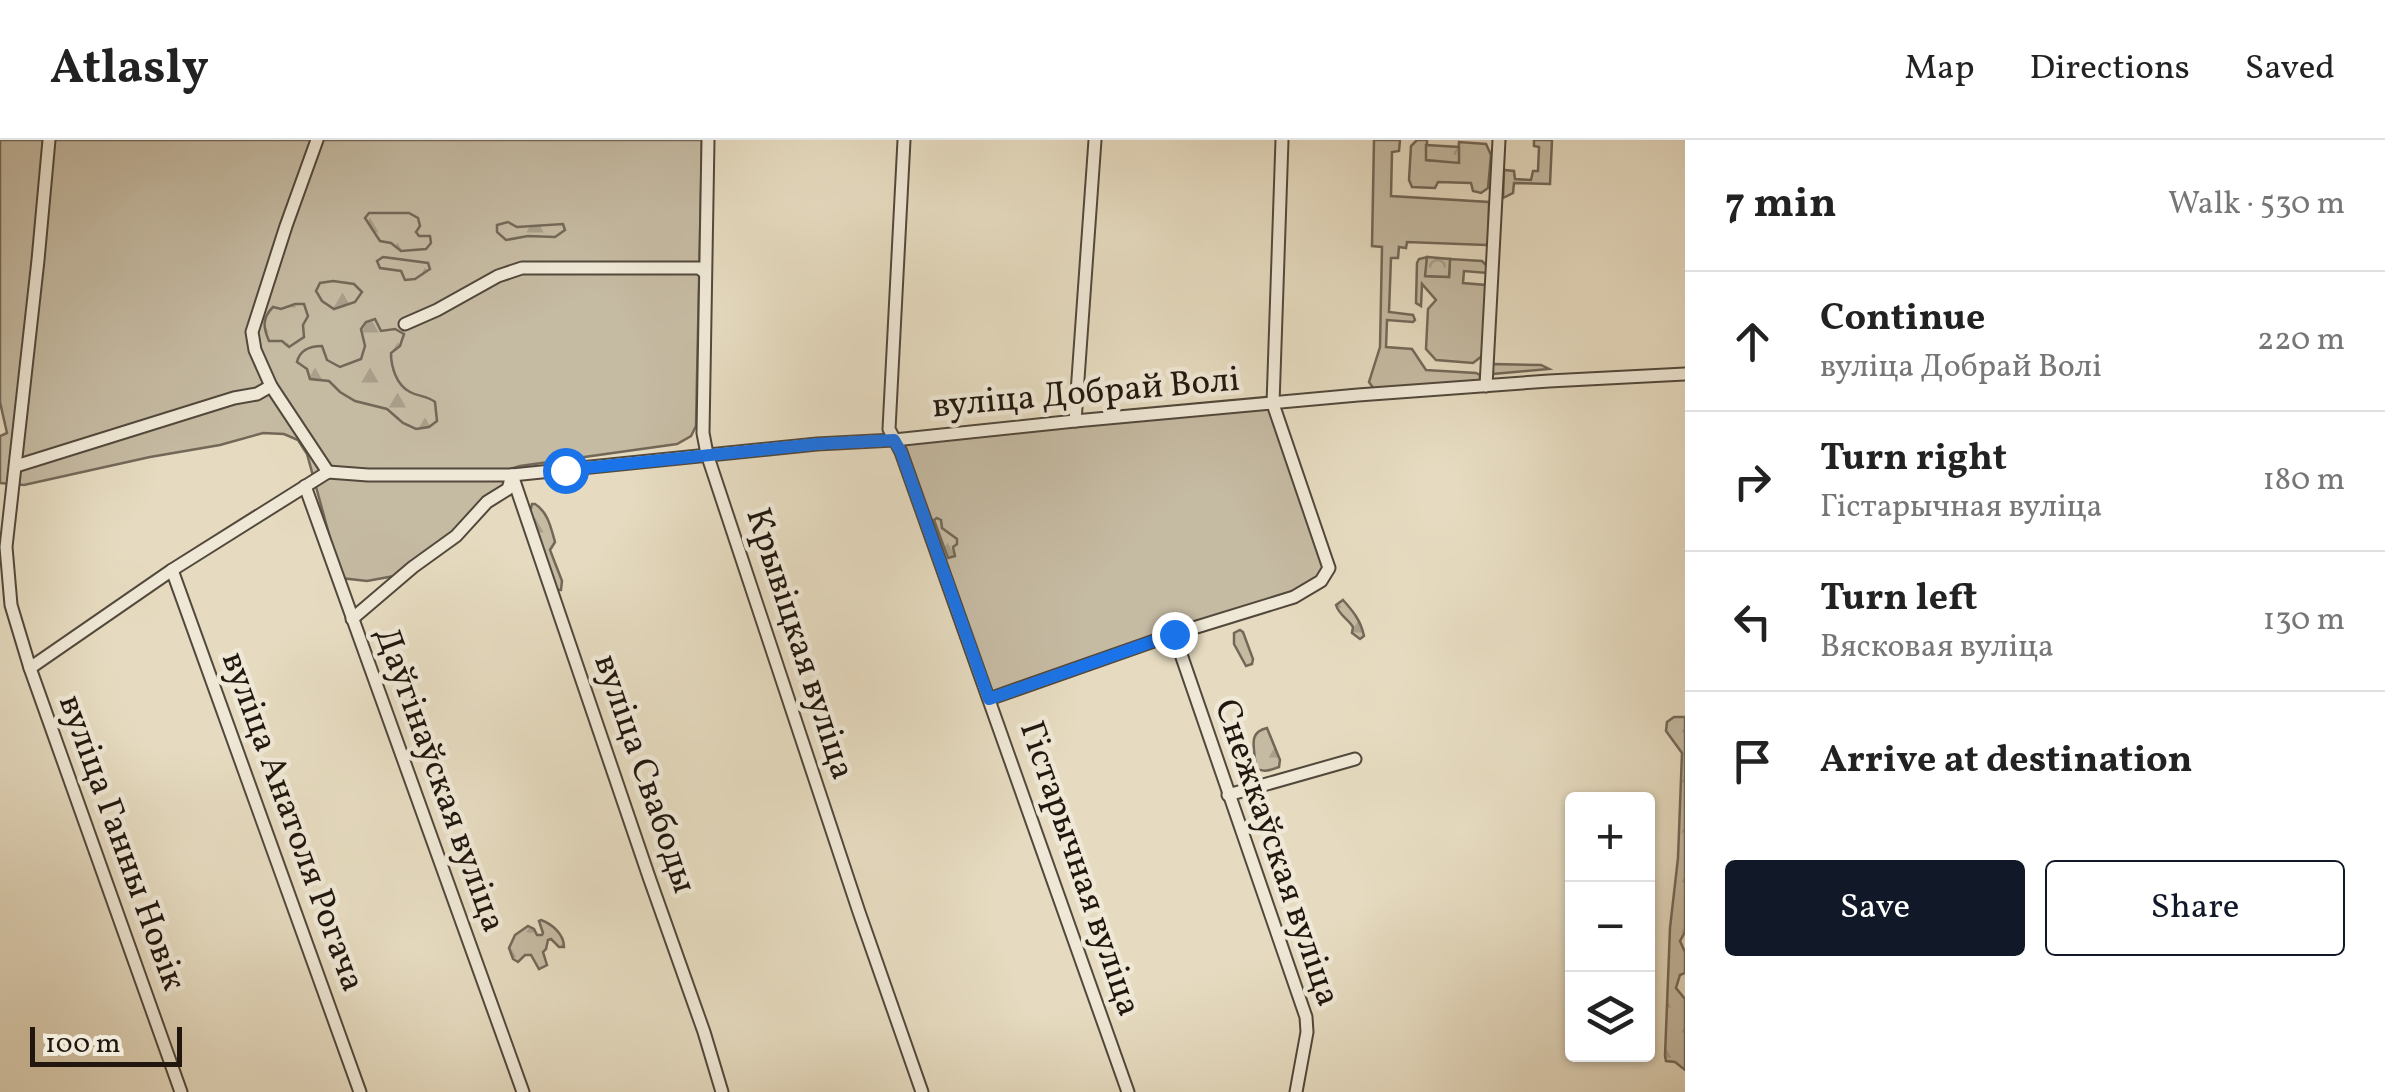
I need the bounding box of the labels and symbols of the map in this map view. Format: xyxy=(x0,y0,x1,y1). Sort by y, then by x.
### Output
street label: вуліца Добрай Волі xyxy=(930,357,1242,431)
route start xyxy=(543,448,589,494)
street label: Крывіцкая вуліца xyxy=(732,502,866,786)
route end xyxy=(1152,612,1198,658)
street label: Даўгінаўская вуліца xyxy=(361,621,517,939)
street label: вуліца Анатоля Рогача xyxy=(208,646,376,998)
street label: вуліца Свабоды xyxy=(581,648,707,900)
street label: вуліца Ганны Новік xyxy=(45,689,197,997)
street label: Снежкаўская вуліца xyxy=(1201,693,1351,1013)
street label: Гістарычная вуліца xyxy=(1006,715,1152,1023)
scale bar xyxy=(30,1022,182,1066)

